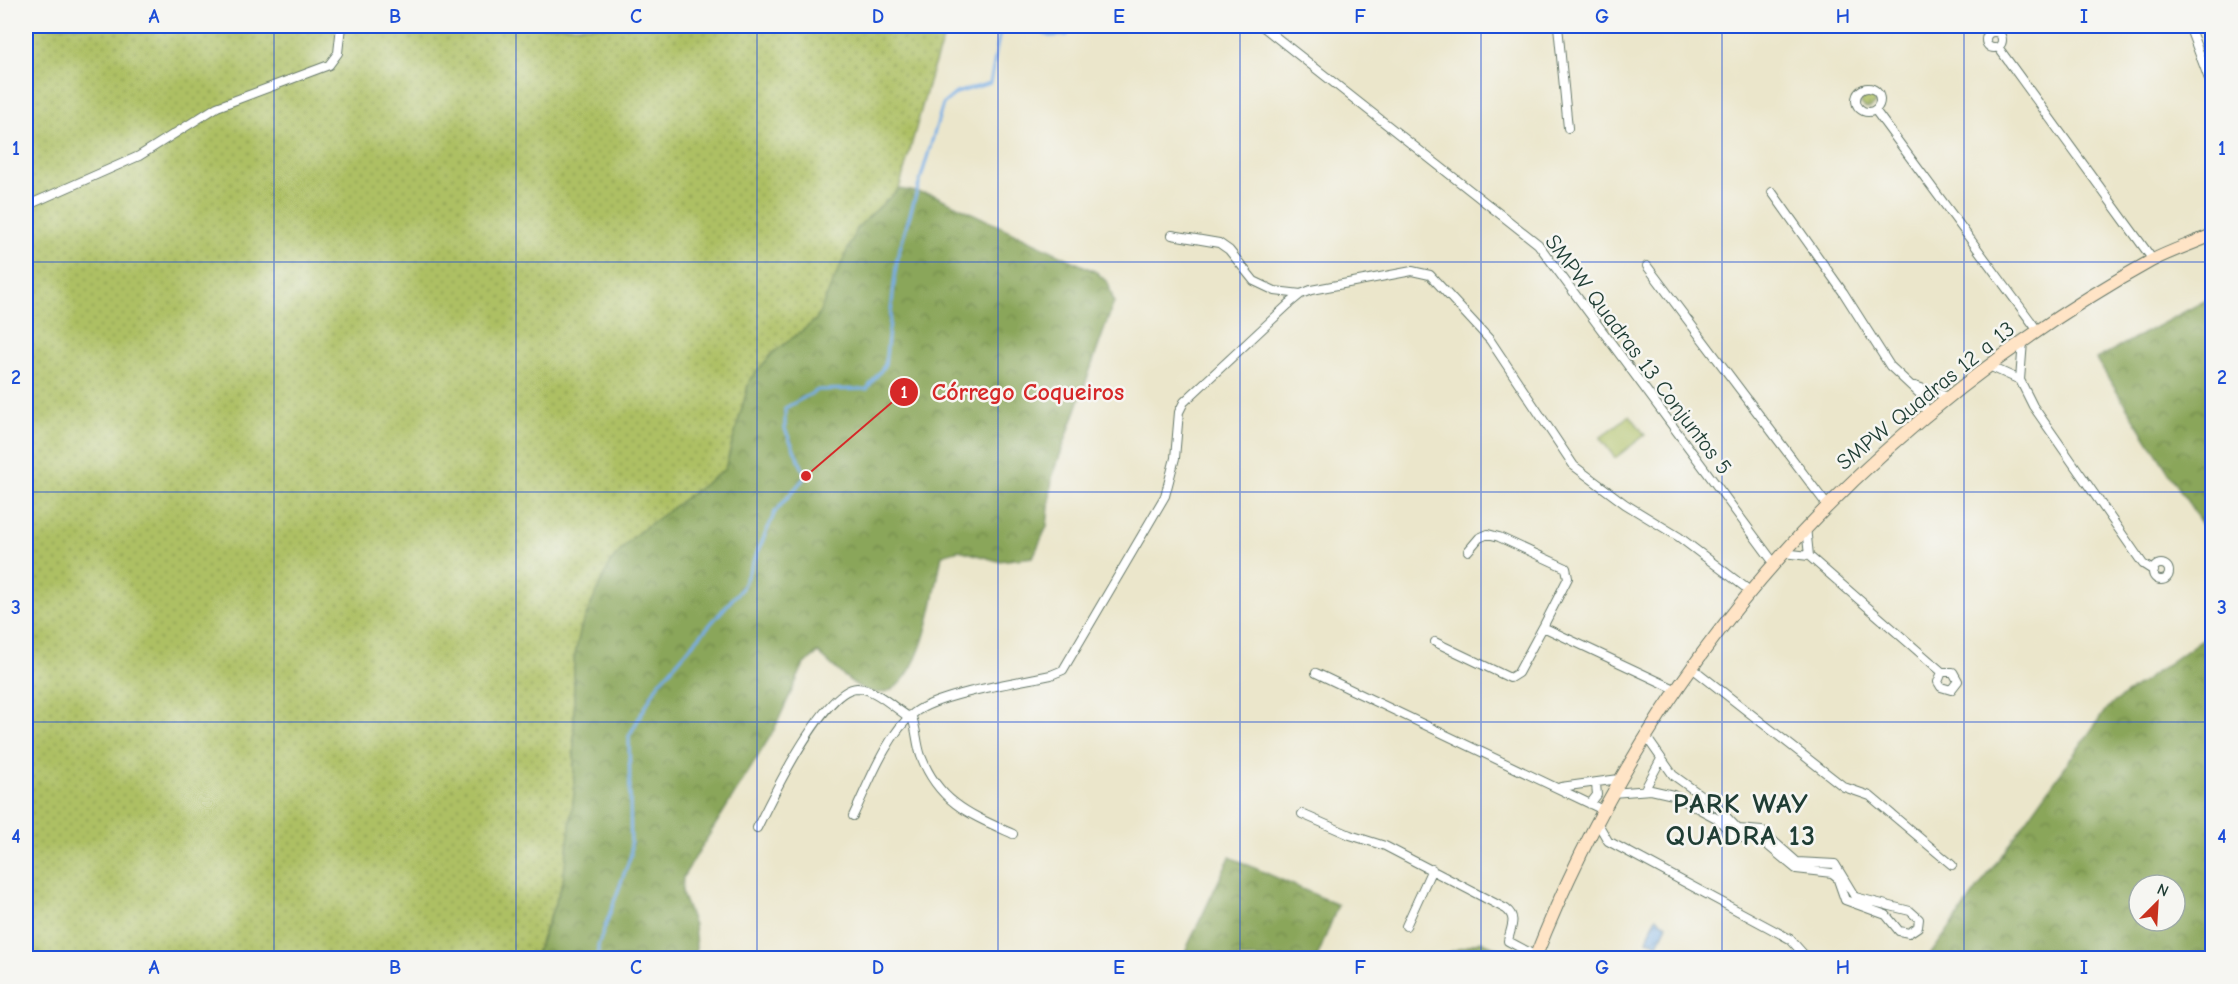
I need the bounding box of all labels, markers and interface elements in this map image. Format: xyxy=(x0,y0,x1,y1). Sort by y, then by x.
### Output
text: A xyxy=(148,5,160,28)
text: B xyxy=(389,5,401,28)
text: C xyxy=(630,5,642,28)
text: D xyxy=(872,5,884,28)
text: E xyxy=(1113,5,1125,28)
text: F xyxy=(1354,5,1366,28)
text: G xyxy=(1595,5,1609,28)
text: H xyxy=(1836,5,1850,28)
text: I xyxy=(2080,5,2088,28)
text: 1 xyxy=(12,137,20,160)
text: 1 xyxy=(2218,137,2226,160)
street label: SMPW Quadras 13 Conjuntos 5 xyxy=(1539,229,1737,480)
street label: SMPW Quadras 12 a 13 xyxy=(1831,316,2020,476)
text: 2 xyxy=(11,366,21,389)
text: 2 xyxy=(2217,366,2227,389)
callout: Córrego Coqueiros xyxy=(889,371,1136,413)
text: Córrego Coqueiros xyxy=(932,378,1124,406)
text: 1 xyxy=(900,382,908,403)
text: 3 xyxy=(11,596,21,619)
text: 3 xyxy=(2217,596,2227,619)
district label: PARK WAY QUADRA 13 xyxy=(1665,788,1817,852)
text: 4 xyxy=(11,825,21,848)
text: 4 xyxy=(2217,825,2227,848)
north arrow xyxy=(2127,873,2187,933)
text: N xyxy=(2154,880,2171,901)
text: A xyxy=(148,956,160,979)
text: B xyxy=(389,956,401,979)
text: C xyxy=(630,956,642,979)
text: D xyxy=(872,956,884,979)
text: E xyxy=(1113,956,1125,979)
text: F xyxy=(1354,956,1366,979)
text: G xyxy=(1595,956,1609,979)
text: H xyxy=(1836,956,1850,979)
text: I xyxy=(2080,956,2088,979)

